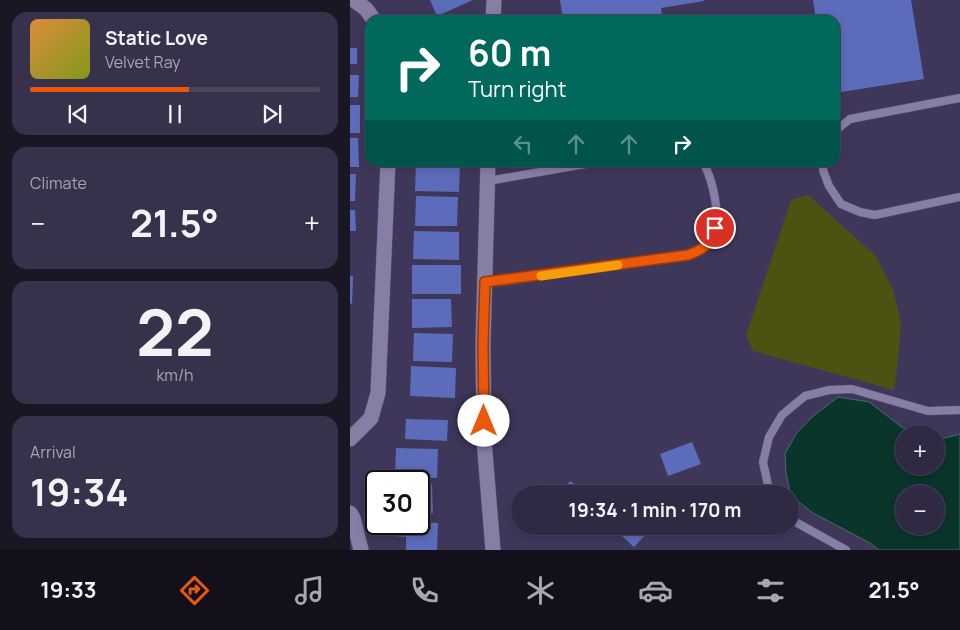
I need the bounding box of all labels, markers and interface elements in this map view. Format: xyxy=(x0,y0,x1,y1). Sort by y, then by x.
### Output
text: Static Love xyxy=(105,25,208,51)
text: 60 m xyxy=(468,29,551,77)
icon: right xyxy=(385,35,450,100)
text: Velvet Ray xyxy=(105,51,181,73)
text: Turn right xyxy=(468,74,566,104)
icon: previous xyxy=(64,100,92,128)
icon: pause xyxy=(161,100,189,128)
icon: next xyxy=(258,100,286,128)
icon: left xyxy=(509,130,537,158)
icon: ahead xyxy=(562,130,590,158)
icon: ahead xyxy=(615,130,643,158)
icon: right xyxy=(668,130,696,158)
text: Climate xyxy=(30,172,87,194)
text: 21.5° xyxy=(130,196,219,248)
text: − xyxy=(30,204,45,242)
text: + xyxy=(304,204,320,242)
pin xyxy=(694,207,736,249)
icon: arrive xyxy=(701,214,729,242)
text: 22 xyxy=(136,287,214,376)
text: km/h xyxy=(156,364,194,386)
position arrow xyxy=(457,394,509,446)
map controls xyxy=(895,425,945,535)
button: + xyxy=(895,425,945,475)
text: Arrival xyxy=(30,441,76,463)
text: 19:34 xyxy=(30,465,129,517)
speed limit sign: 30 xyxy=(365,470,430,535)
button: − xyxy=(895,485,945,535)
text: 19:34 · 1 min · 170 m xyxy=(569,497,741,523)
icon: directions xyxy=(177,573,212,608)
icon: music xyxy=(292,573,327,608)
icon: phone xyxy=(407,573,442,608)
icon: climate xyxy=(523,573,558,608)
icon: car xyxy=(638,573,673,608)
icon: filters xyxy=(753,573,788,608)
text: 19:33 xyxy=(40,575,97,605)
text: 21.5° xyxy=(868,575,920,605)

